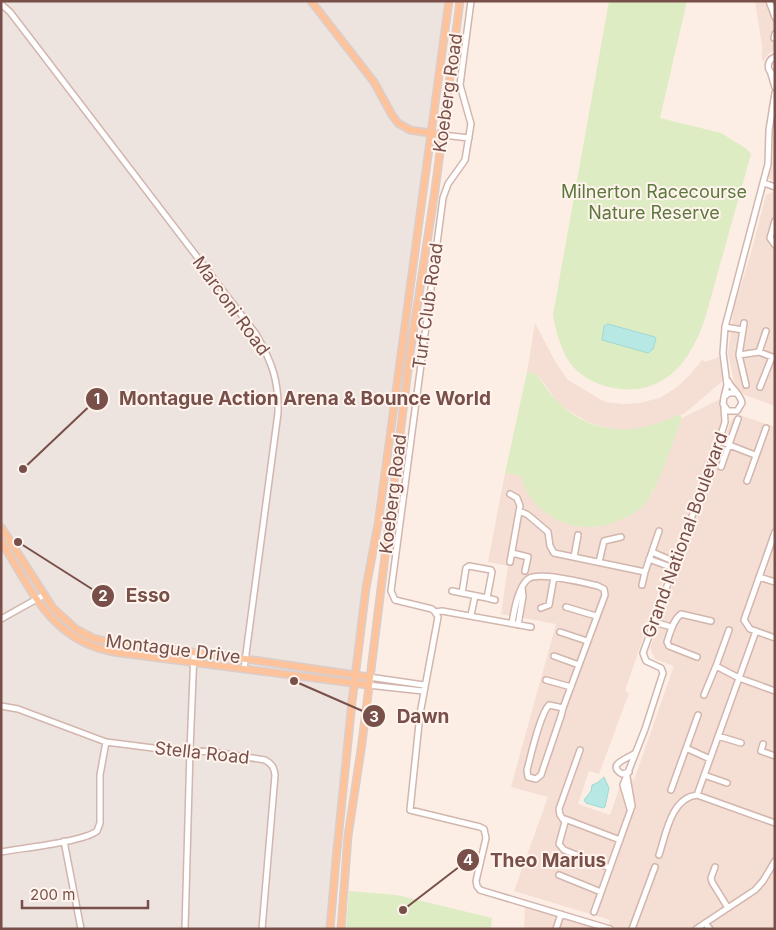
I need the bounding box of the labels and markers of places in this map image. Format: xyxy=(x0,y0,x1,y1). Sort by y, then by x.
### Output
callout: Montague Action Arena & Bounce World xyxy=(85,382,501,416)
callout: Esso xyxy=(91,579,180,613)
callout: Dawn xyxy=(362,699,460,733)
callout: Theo Marius xyxy=(455,843,616,877)

